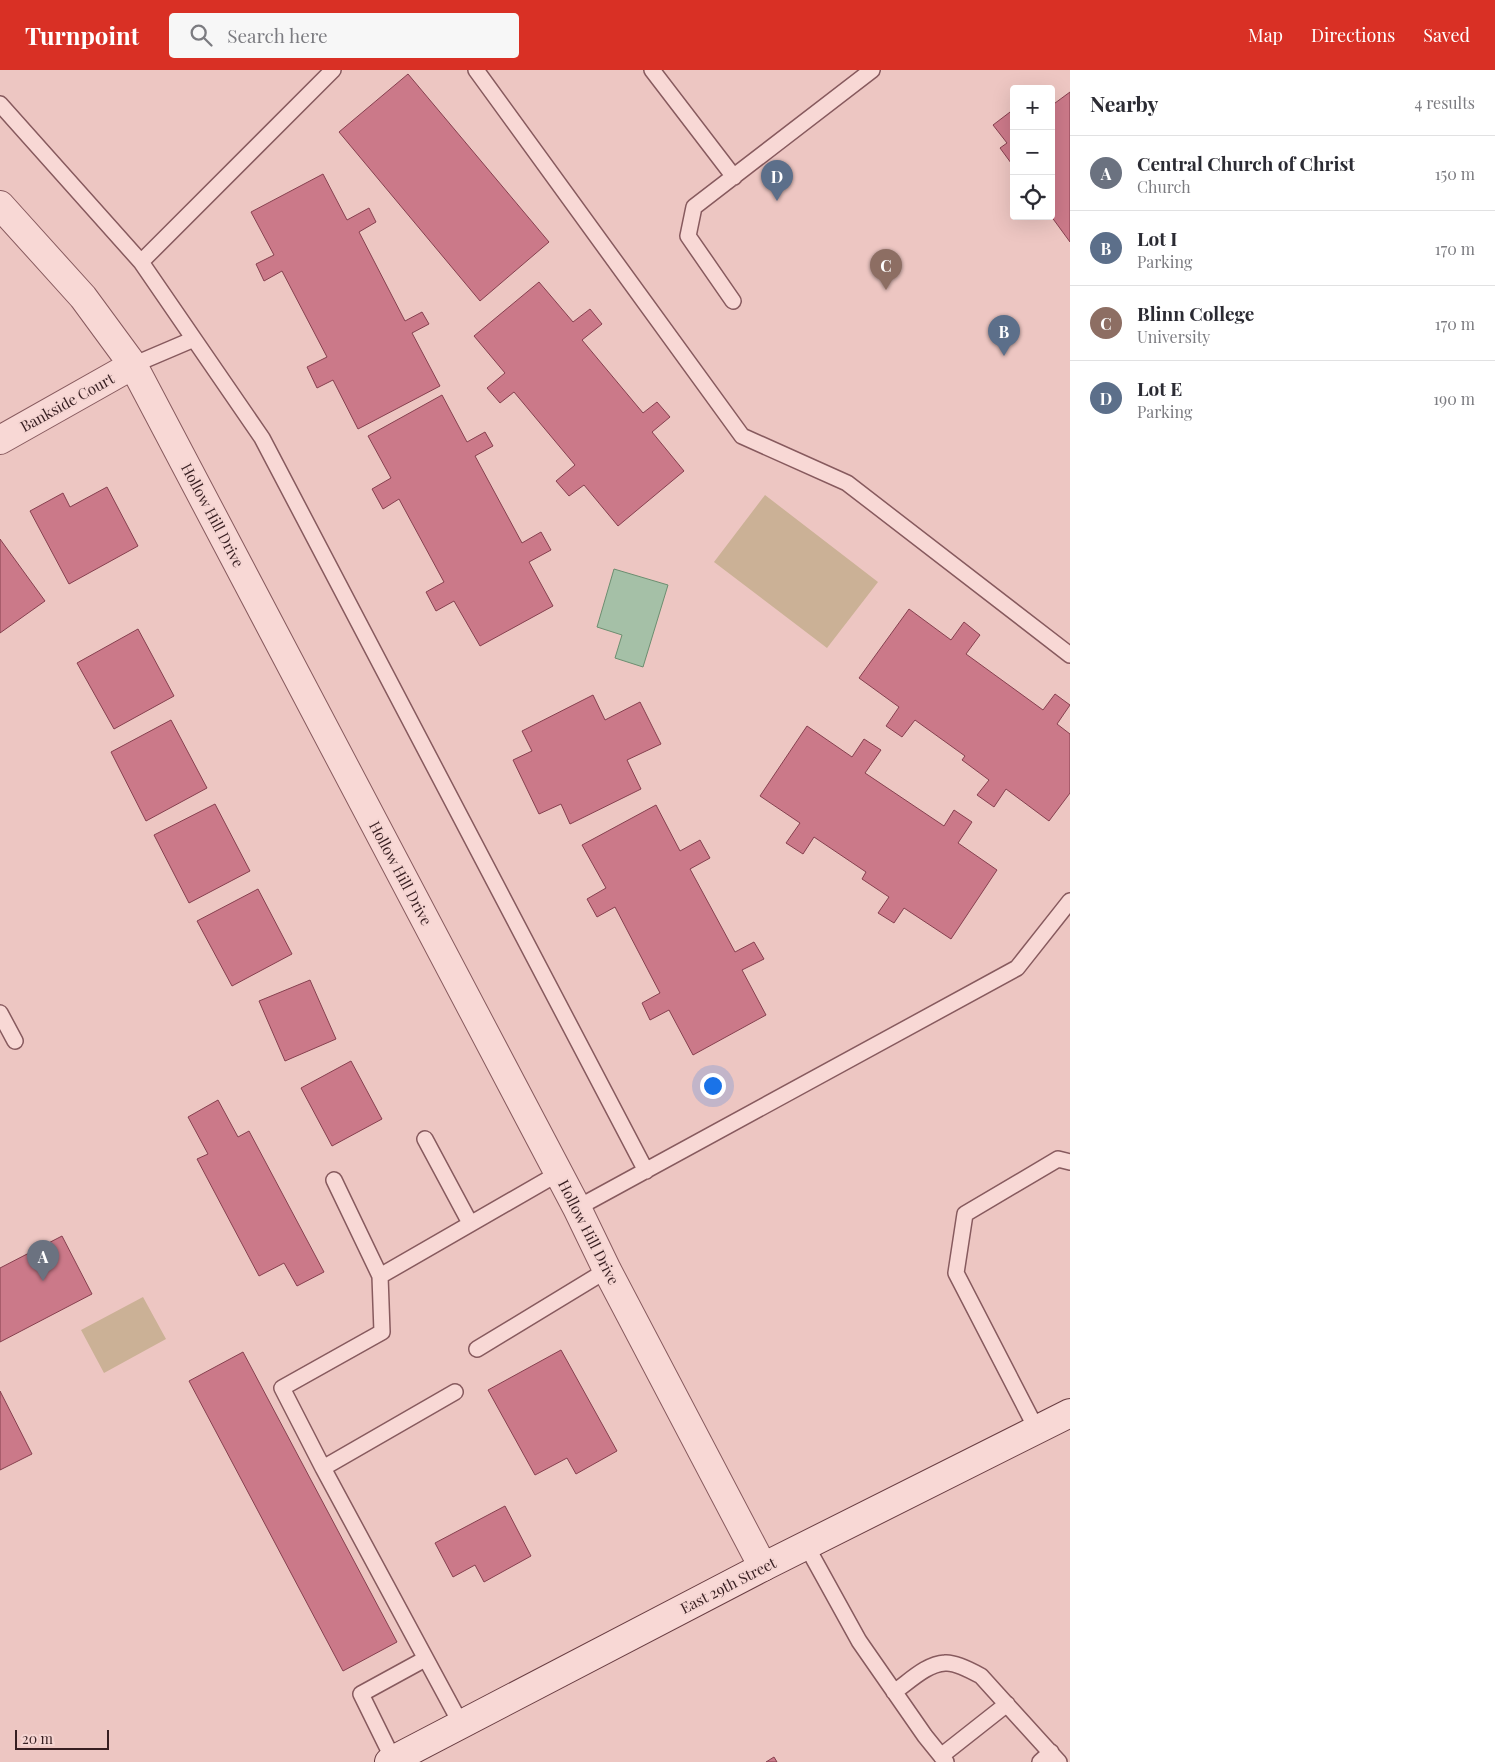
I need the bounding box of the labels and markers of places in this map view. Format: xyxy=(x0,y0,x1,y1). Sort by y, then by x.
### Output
pin: D xyxy=(761,160,793,201)
pin: C xyxy=(870,249,902,290)
pin: B xyxy=(988,315,1020,356)
pin: A xyxy=(27,1240,59,1281)

